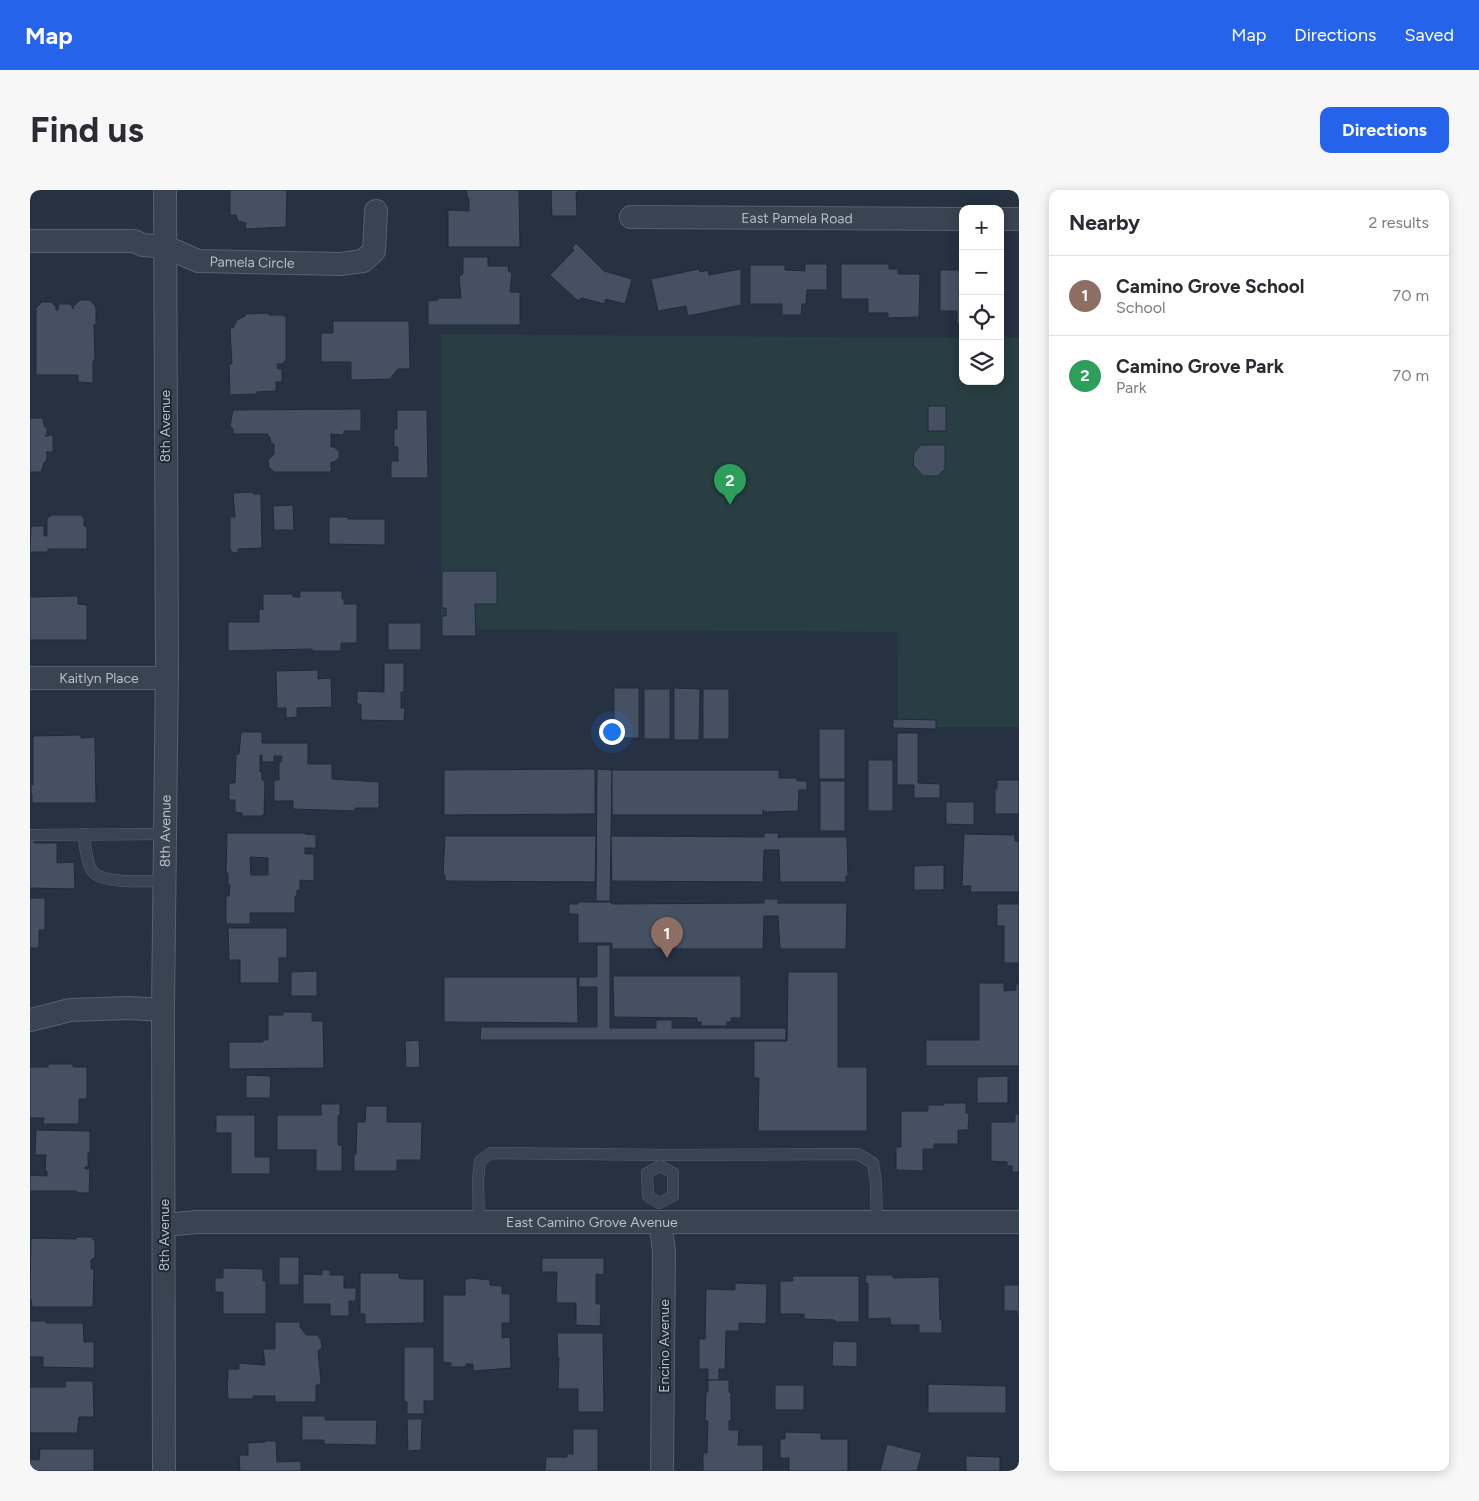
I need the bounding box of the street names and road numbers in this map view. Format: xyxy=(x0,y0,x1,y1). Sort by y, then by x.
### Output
street label: East Pamela Road xyxy=(741,210,853,227)
street label: Pamela Circle xyxy=(210,253,295,272)
street label: 8th Avenue xyxy=(157,389,174,462)
street label: Kaitlyn Place xyxy=(59,670,139,687)
street label: 8th Avenue xyxy=(157,794,174,867)
street label: 8th Avenue xyxy=(156,1198,173,1271)
street label: East Camino Grove Avenue xyxy=(506,1214,678,1231)
street label: Encino Avenue xyxy=(656,1299,673,1393)

